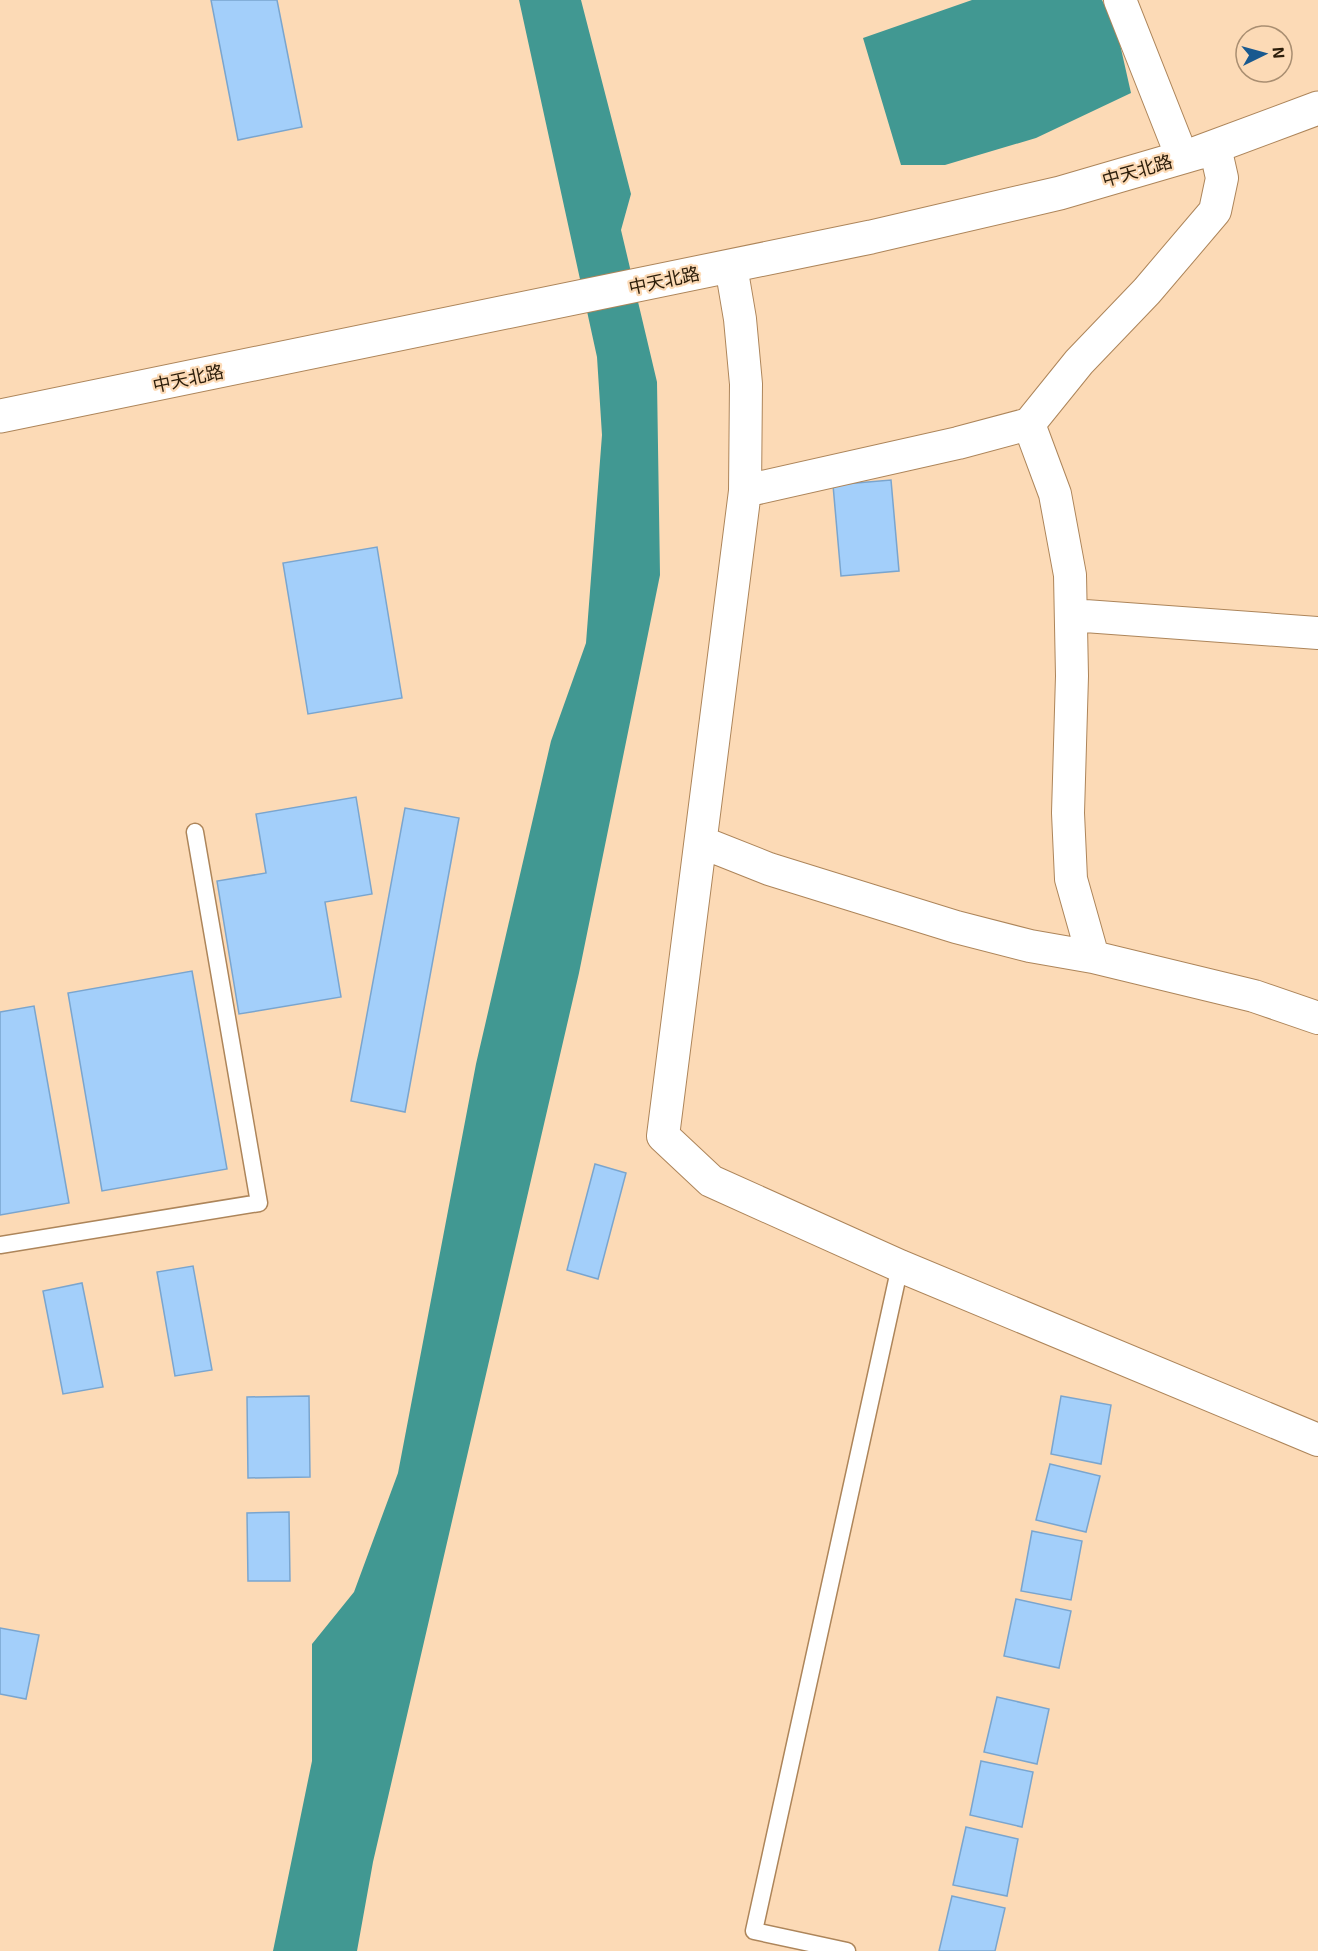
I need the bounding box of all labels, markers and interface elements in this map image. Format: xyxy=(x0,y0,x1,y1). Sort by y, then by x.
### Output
north arrow xyxy=(1234,24,1294,84)
text: N xyxy=(1269,46,1289,59)
street label: 中天北路 xyxy=(1099,150,1175,190)
street label: 中天北路 xyxy=(626,262,702,298)
street label: 中天北路 xyxy=(150,360,226,396)

